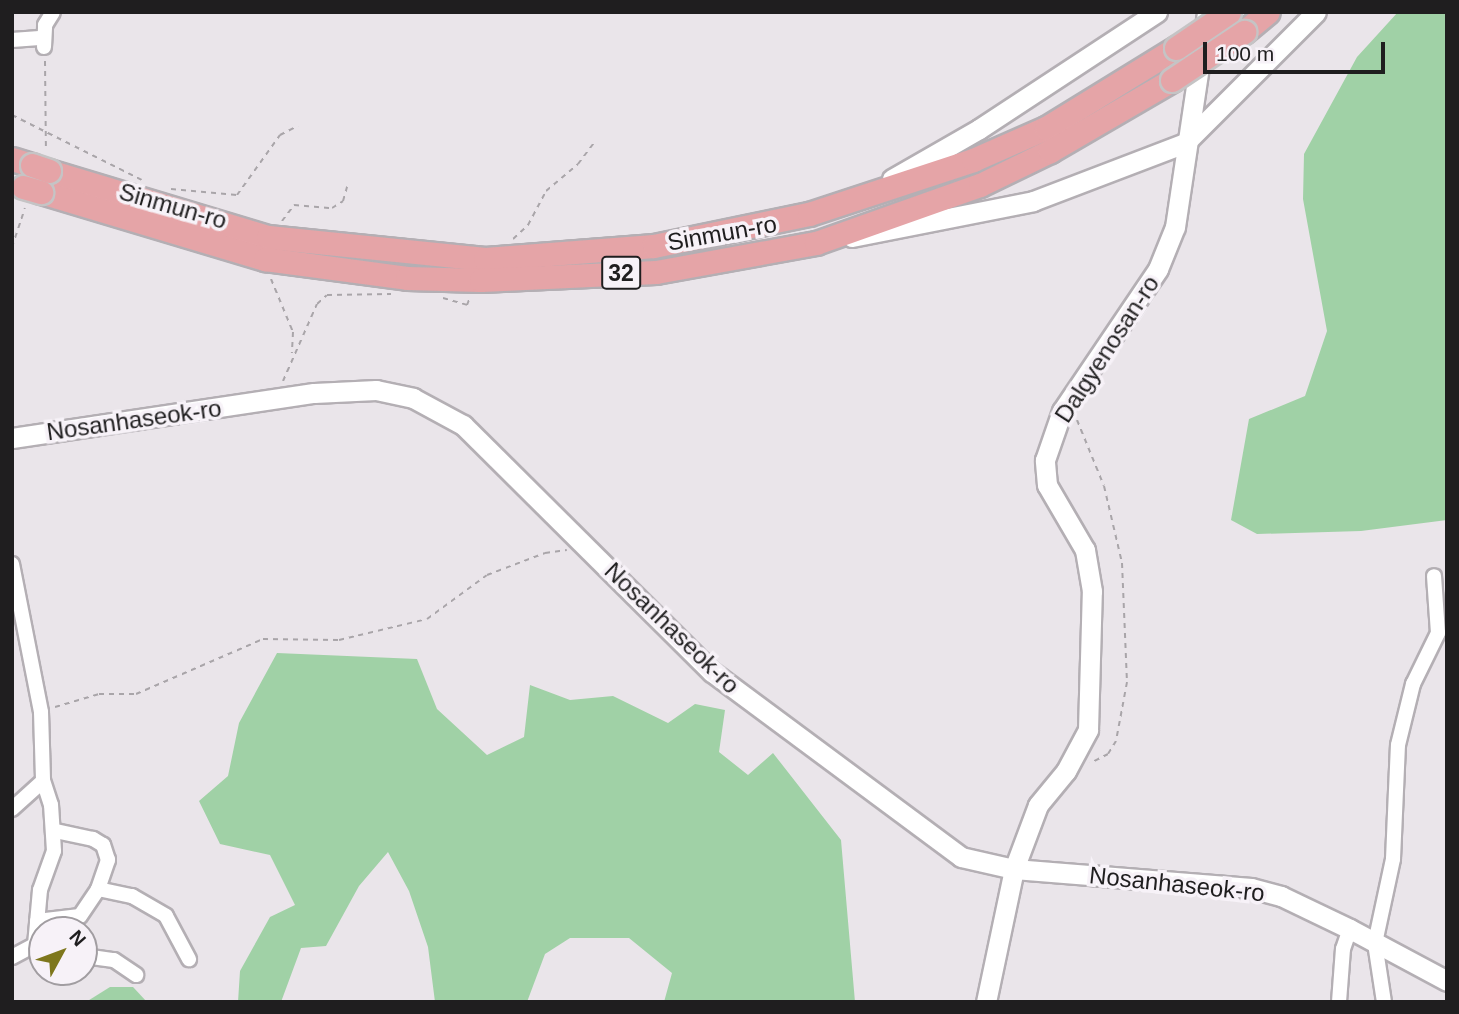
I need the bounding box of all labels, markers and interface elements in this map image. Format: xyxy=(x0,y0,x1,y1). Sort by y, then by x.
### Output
scale bar xyxy=(1207,28,1389,72)
text: 100 m xyxy=(1216,42,1274,65)
street label: Sinmun-ro xyxy=(116,177,230,235)
street label: Sinmun-ro xyxy=(665,209,779,257)
road number: 32 xyxy=(600,254,642,292)
street label: Dalgyenosan-ro xyxy=(1049,270,1165,428)
street label: Nosanhaseok-ro xyxy=(45,393,223,447)
street label: Nosanhaseok-ro xyxy=(599,556,745,700)
street label: Nosanhaseok-ro xyxy=(1088,860,1266,908)
north arrow xyxy=(28,916,98,986)
text: N xyxy=(65,926,90,950)

